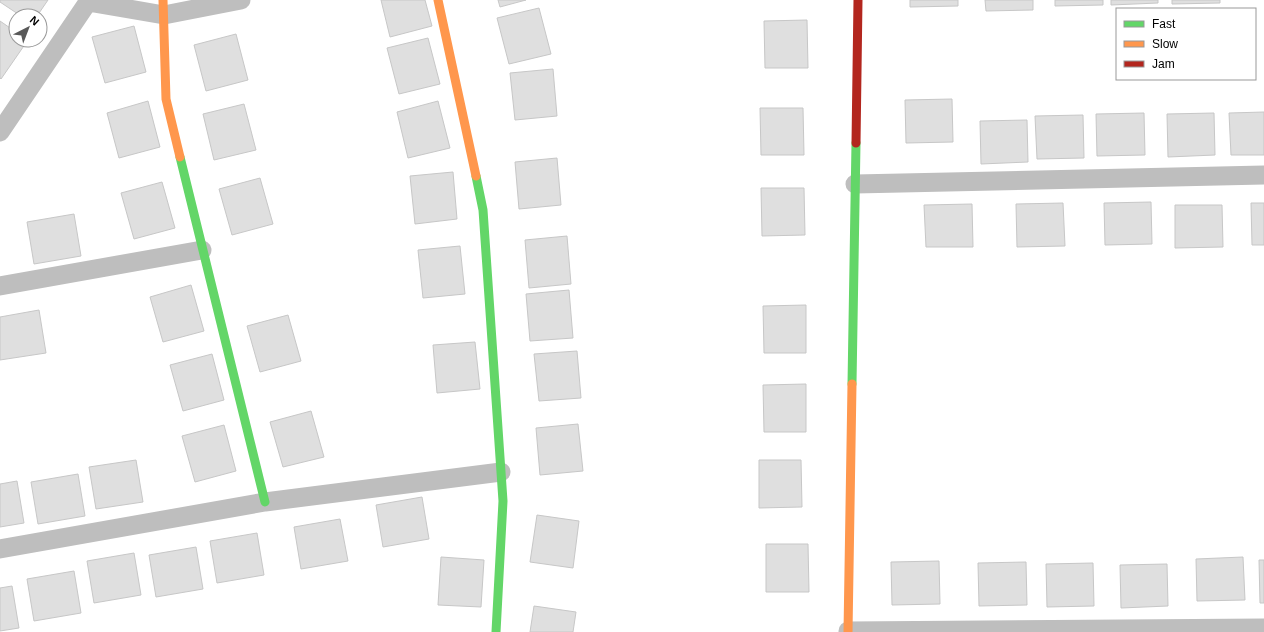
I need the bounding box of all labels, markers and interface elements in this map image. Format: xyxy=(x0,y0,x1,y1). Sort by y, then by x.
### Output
north arrow xyxy=(8,8,48,48)
legend xyxy=(1116,8,1256,80)
text: N xyxy=(28,13,42,28)
text: Fast xyxy=(1152,17,1176,31)
text: Slow xyxy=(1152,37,1178,51)
text: Jam xyxy=(1152,57,1175,71)

